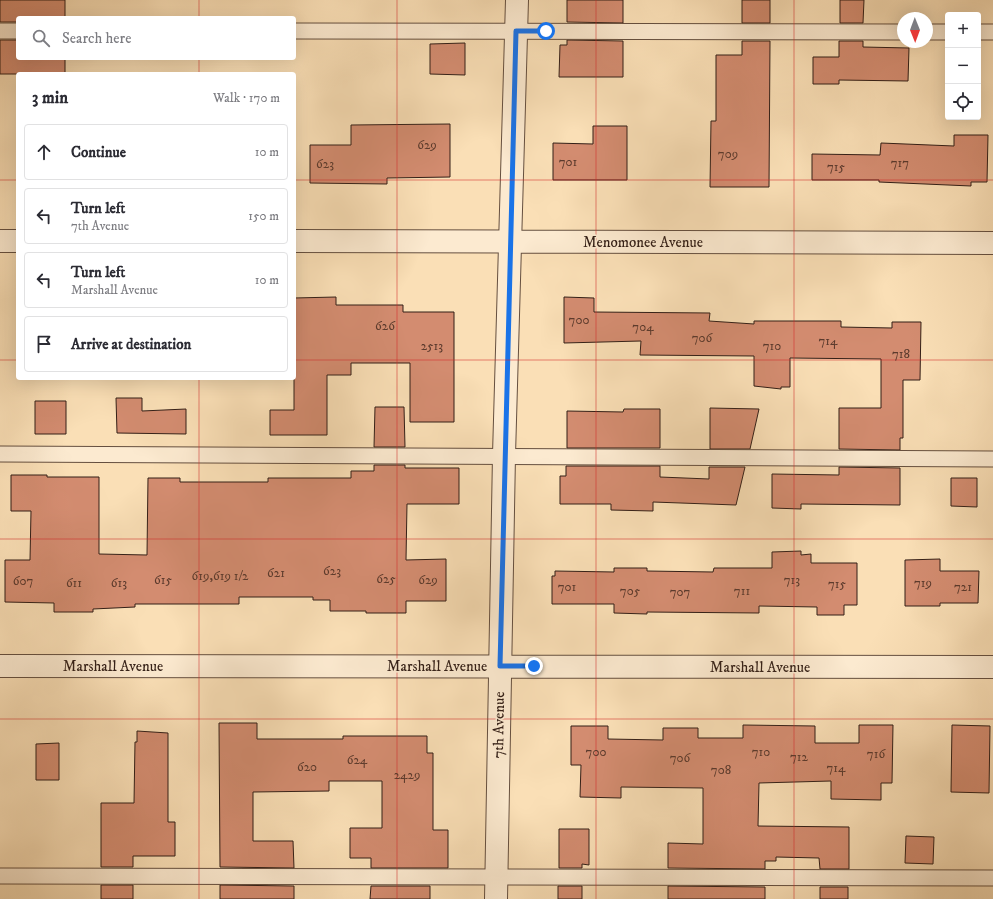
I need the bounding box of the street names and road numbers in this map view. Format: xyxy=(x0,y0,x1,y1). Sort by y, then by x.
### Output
street label: Menomonee Avenue xyxy=(583,233,703,252)
street label: Marshall Avenue xyxy=(63,657,163,676)
street label: Marshall Avenue xyxy=(387,657,487,676)
street label: Marshall Avenue xyxy=(710,658,810,677)
street label: 7th Avenue xyxy=(489,691,509,759)

